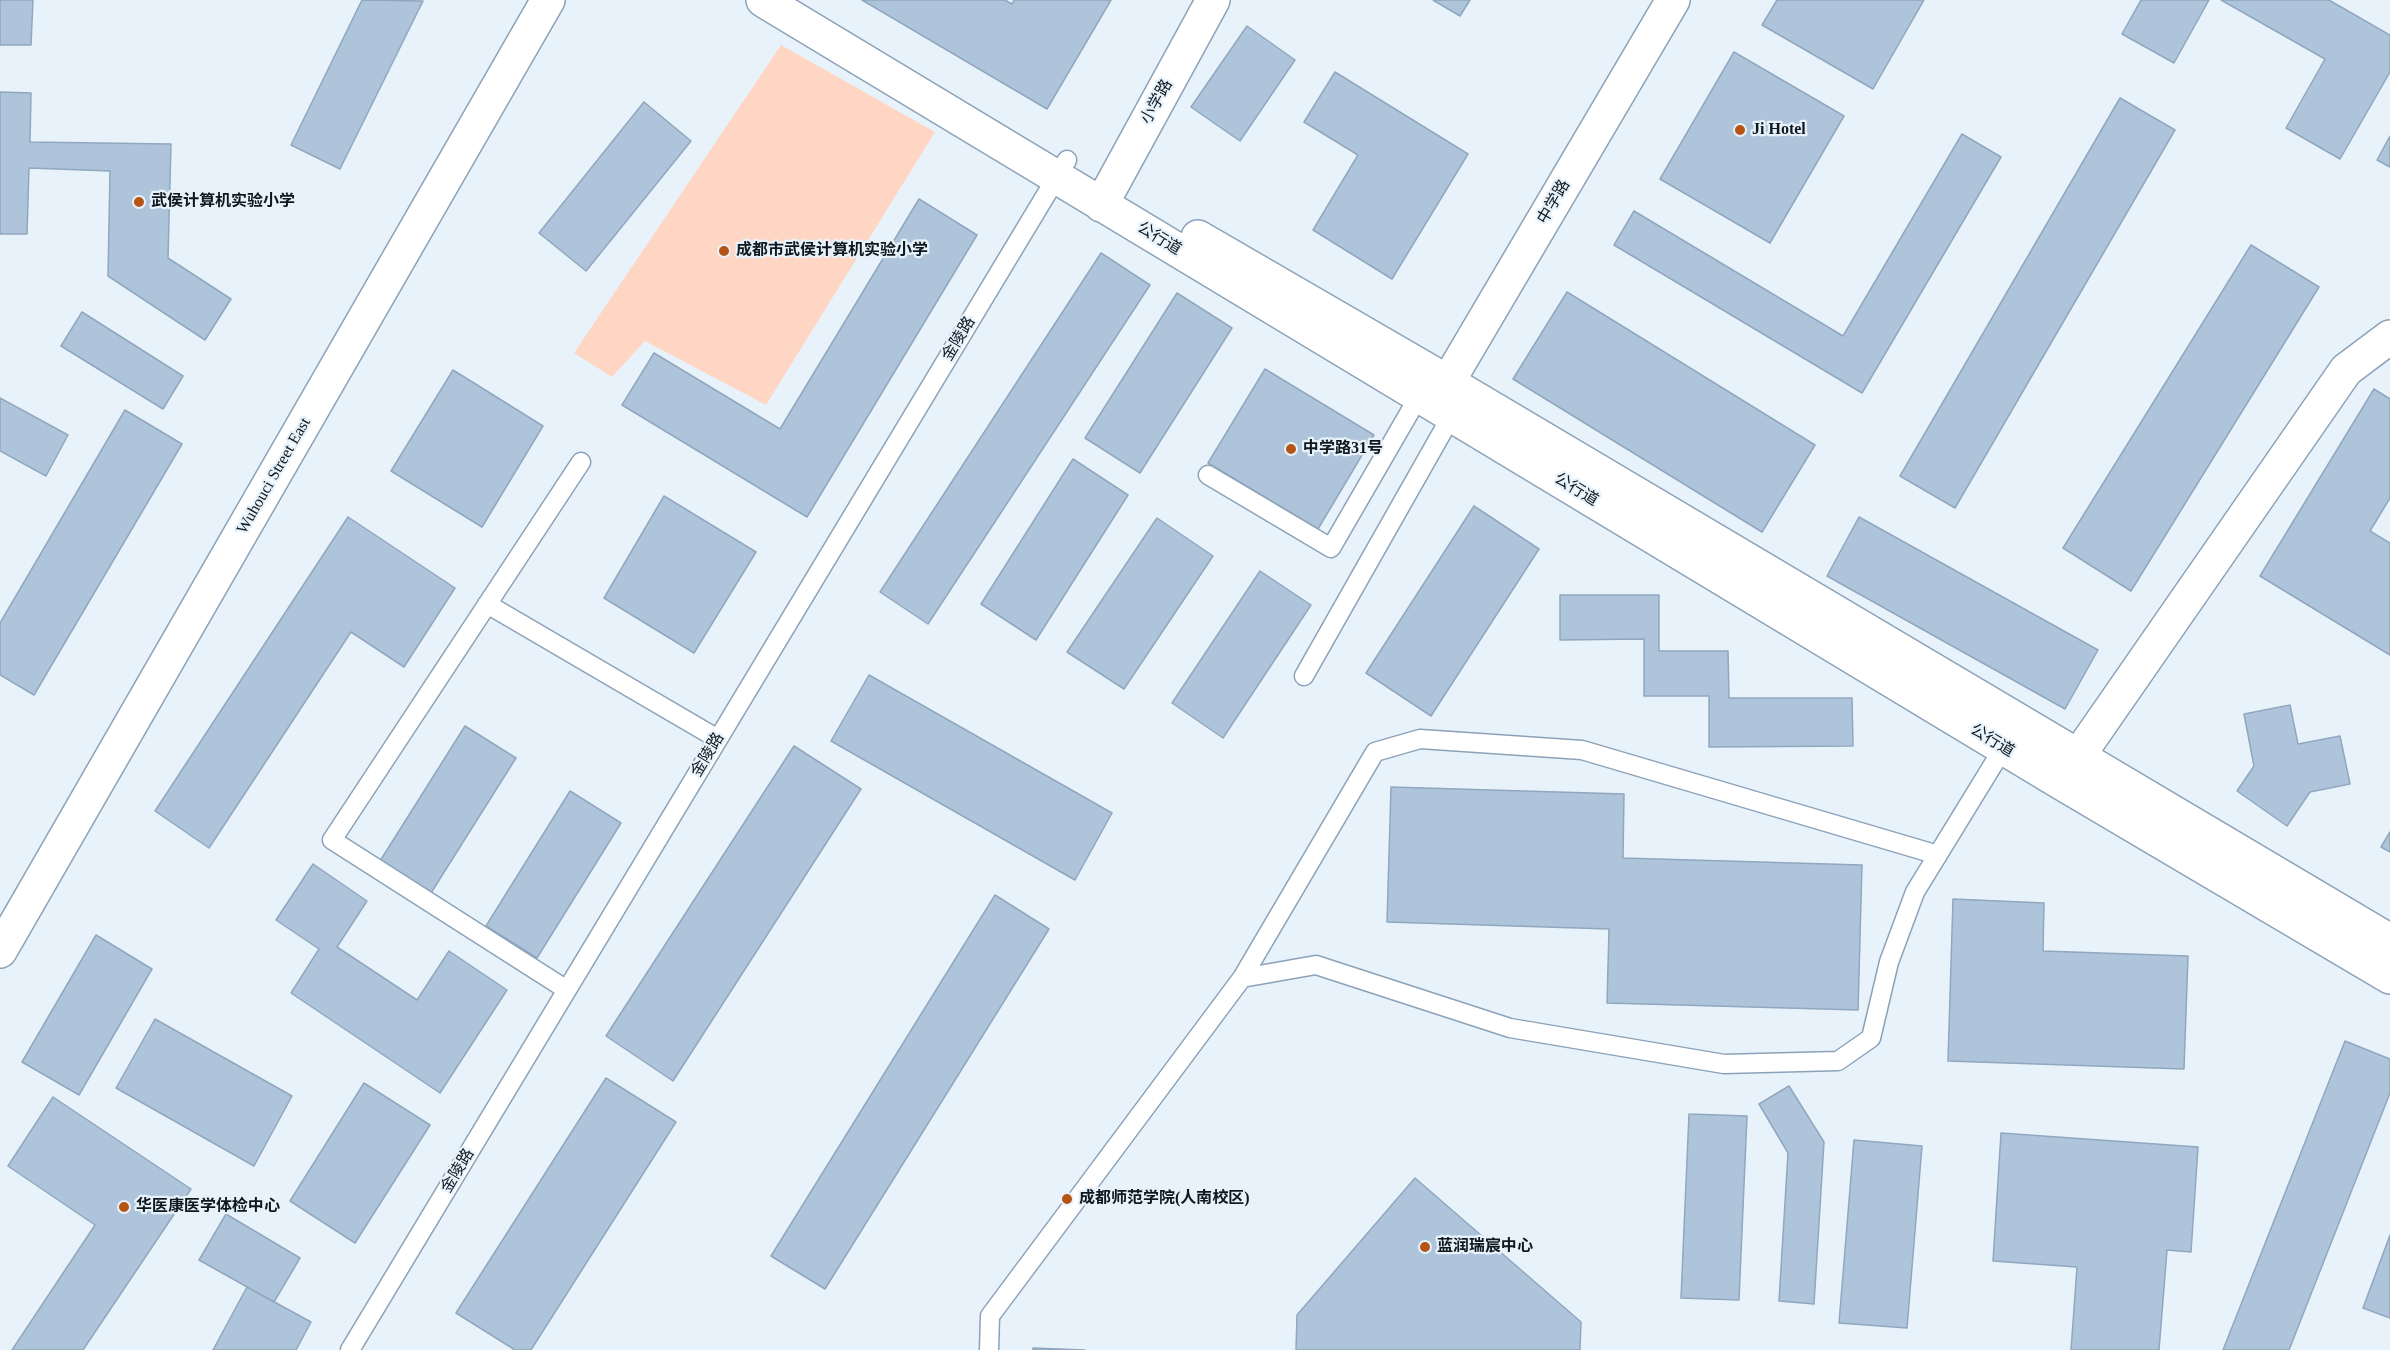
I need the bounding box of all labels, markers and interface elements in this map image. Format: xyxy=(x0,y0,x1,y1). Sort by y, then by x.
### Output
street label: 小学路 xyxy=(1137,76,1177,128)
place label: Ji Hotel xyxy=(1752,120,1806,140)
marker: Ji Hotel xyxy=(1733,123,1747,137)
street label: 中学路 xyxy=(1534,176,1574,228)
place label: 武侯计算机实验小学 xyxy=(151,192,295,212)
marker: 武侯计算机实验小学 xyxy=(132,195,146,209)
street label: 公行道 xyxy=(1133,218,1185,260)
place label: 成都市武侯计算机实验小学 xyxy=(736,241,928,261)
marker: 成都市武侯计算机实验小学 xyxy=(717,244,731,258)
street label: 金陵路 xyxy=(938,313,980,365)
street label: Wuhouci Street East xyxy=(233,415,315,537)
place label: 中学路31号 xyxy=(1303,439,1383,459)
marker: 中学路31号 xyxy=(1284,442,1298,456)
street label: 公行道 xyxy=(1550,469,1602,511)
street label: 公行道 xyxy=(1966,720,2018,762)
street label: 金陵路 xyxy=(687,729,729,781)
street label: 金陵路 xyxy=(437,1145,479,1197)
place label: 成都师范学院(人南校区) xyxy=(1079,1189,1250,1209)
marker: 成都师范学院(人南校区) xyxy=(1060,1192,1074,1206)
place label: 华医康医学体检中心 xyxy=(136,1197,280,1217)
marker: 华医康医学体检中心 xyxy=(117,1200,131,1214)
place label: 蓝润瑞宸中心 xyxy=(1437,1237,1533,1257)
marker: 蓝润瑞宸中心 xyxy=(1418,1240,1432,1254)

